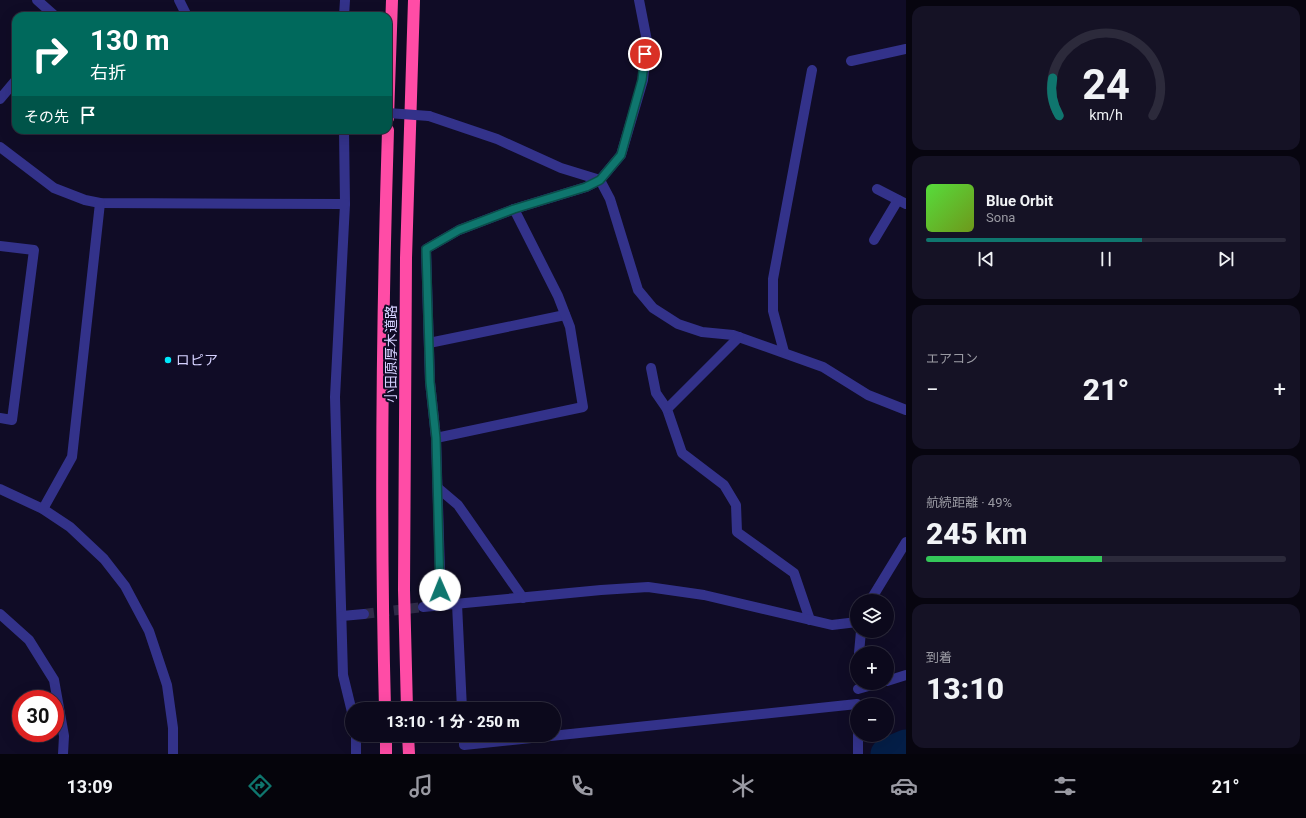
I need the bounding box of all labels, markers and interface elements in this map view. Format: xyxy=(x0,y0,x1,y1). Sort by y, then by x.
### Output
text: 130 m xyxy=(90,24,169,57)
icon: right xyxy=(24,28,76,80)
pin xyxy=(628,37,662,71)
icon: arrive xyxy=(634,43,656,65)
text: 24 xyxy=(1082,60,1130,109)
text: 右折 xyxy=(90,62,126,83)
icon: arrive xyxy=(77,104,99,126)
text: km/h xyxy=(1089,106,1123,122)
text: その先 xyxy=(24,108,69,126)
text: Blue Orbit xyxy=(986,192,1053,210)
text: Sona xyxy=(986,210,1015,225)
icon: previous xyxy=(975,248,997,270)
icon: pause xyxy=(1095,248,1117,270)
icon: next xyxy=(1215,248,1237,270)
street label: 小田原厚木道路 xyxy=(383,305,399,403)
text: エアコン xyxy=(926,351,978,366)
place label: ロピア xyxy=(176,352,218,368)
marker: ロピア xyxy=(163,355,173,365)
text: 21° xyxy=(1083,372,1129,407)
text: − xyxy=(926,377,939,402)
text: + xyxy=(1274,377,1286,402)
text: 航続距離 · 49% xyxy=(926,495,1012,510)
text: 245 km xyxy=(926,516,1028,551)
position arrow xyxy=(419,569,461,611)
map controls xyxy=(850,594,894,742)
button: layers xyxy=(850,594,894,638)
button: + xyxy=(850,646,894,690)
text: 到着 xyxy=(926,650,952,665)
text: 13:10 xyxy=(926,671,1004,706)
speed limit sign: 30 xyxy=(12,690,64,742)
button: − xyxy=(850,698,894,742)
text: 13:10 · 1 分 · 250 m xyxy=(386,713,520,731)
icon: directions xyxy=(246,772,274,800)
icon: music xyxy=(407,772,435,800)
icon: phone xyxy=(568,772,596,800)
icon: climate xyxy=(729,772,757,800)
icon: car xyxy=(890,772,918,800)
icon: filters xyxy=(1051,772,1079,800)
text: 13:09 xyxy=(66,776,113,797)
text: 21° xyxy=(1212,776,1239,797)

